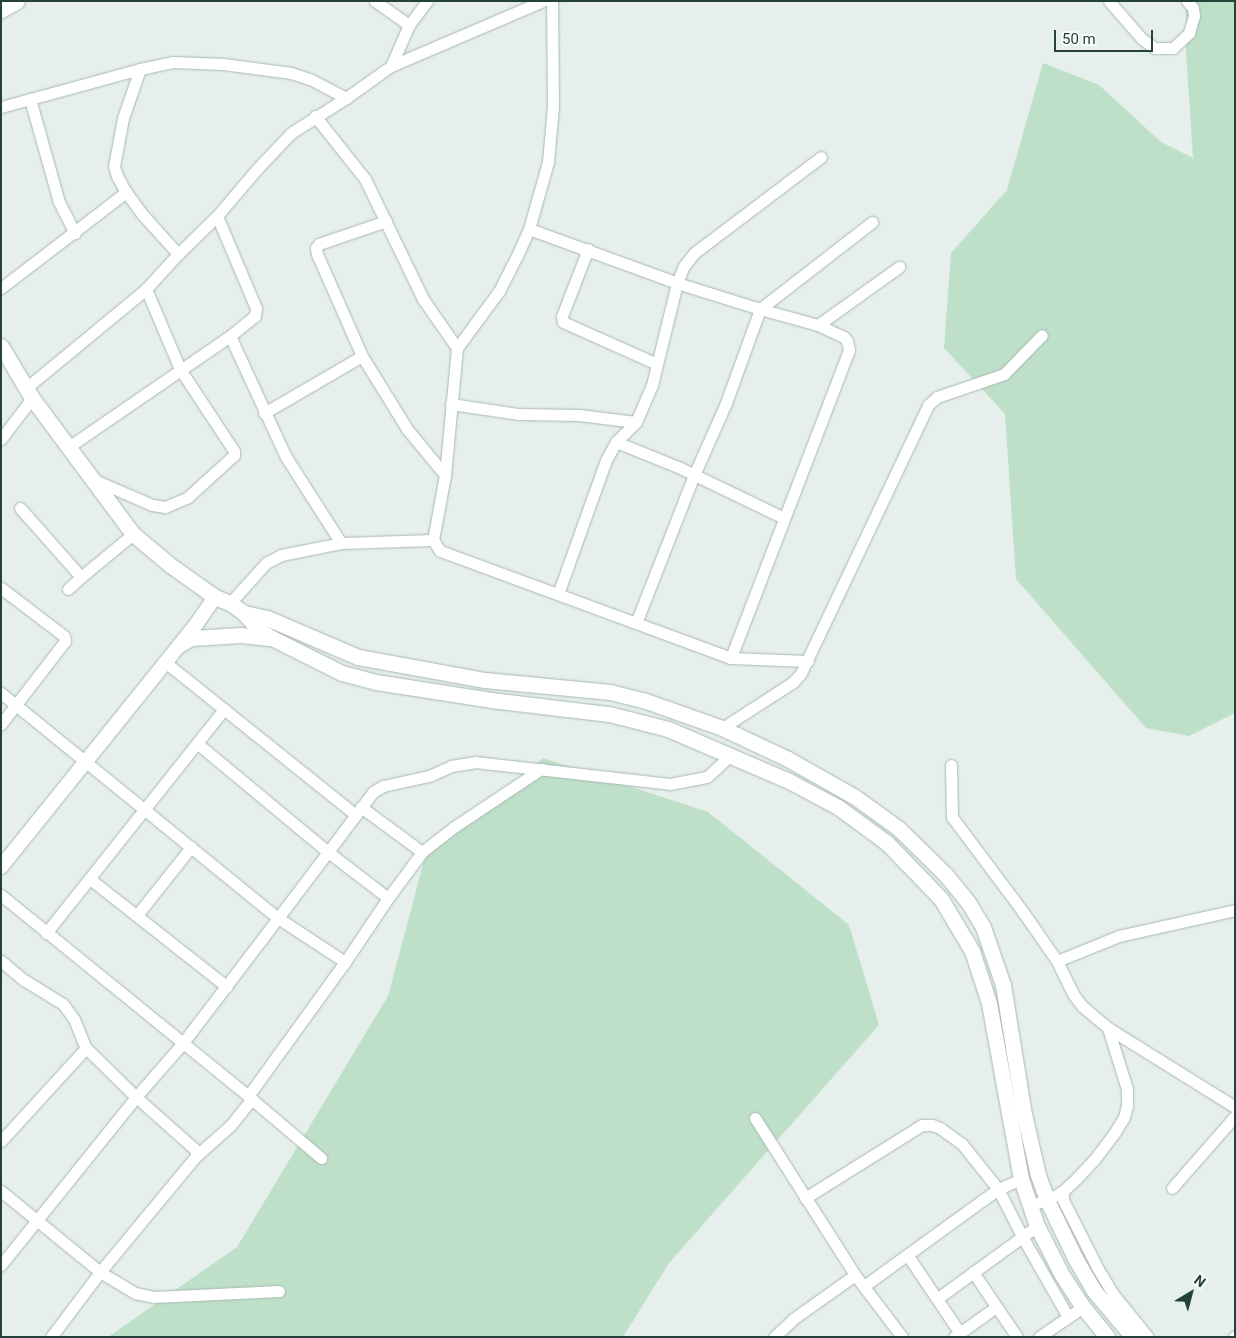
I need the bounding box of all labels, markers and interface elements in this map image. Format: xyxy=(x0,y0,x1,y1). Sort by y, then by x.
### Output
scale bar xyxy=(1056,20,1155,52)
text: 50 m xyxy=(1062,30,1096,48)
north arrow xyxy=(1166,1268,1216,1318)
text: N xyxy=(1191,1272,1209,1290)

